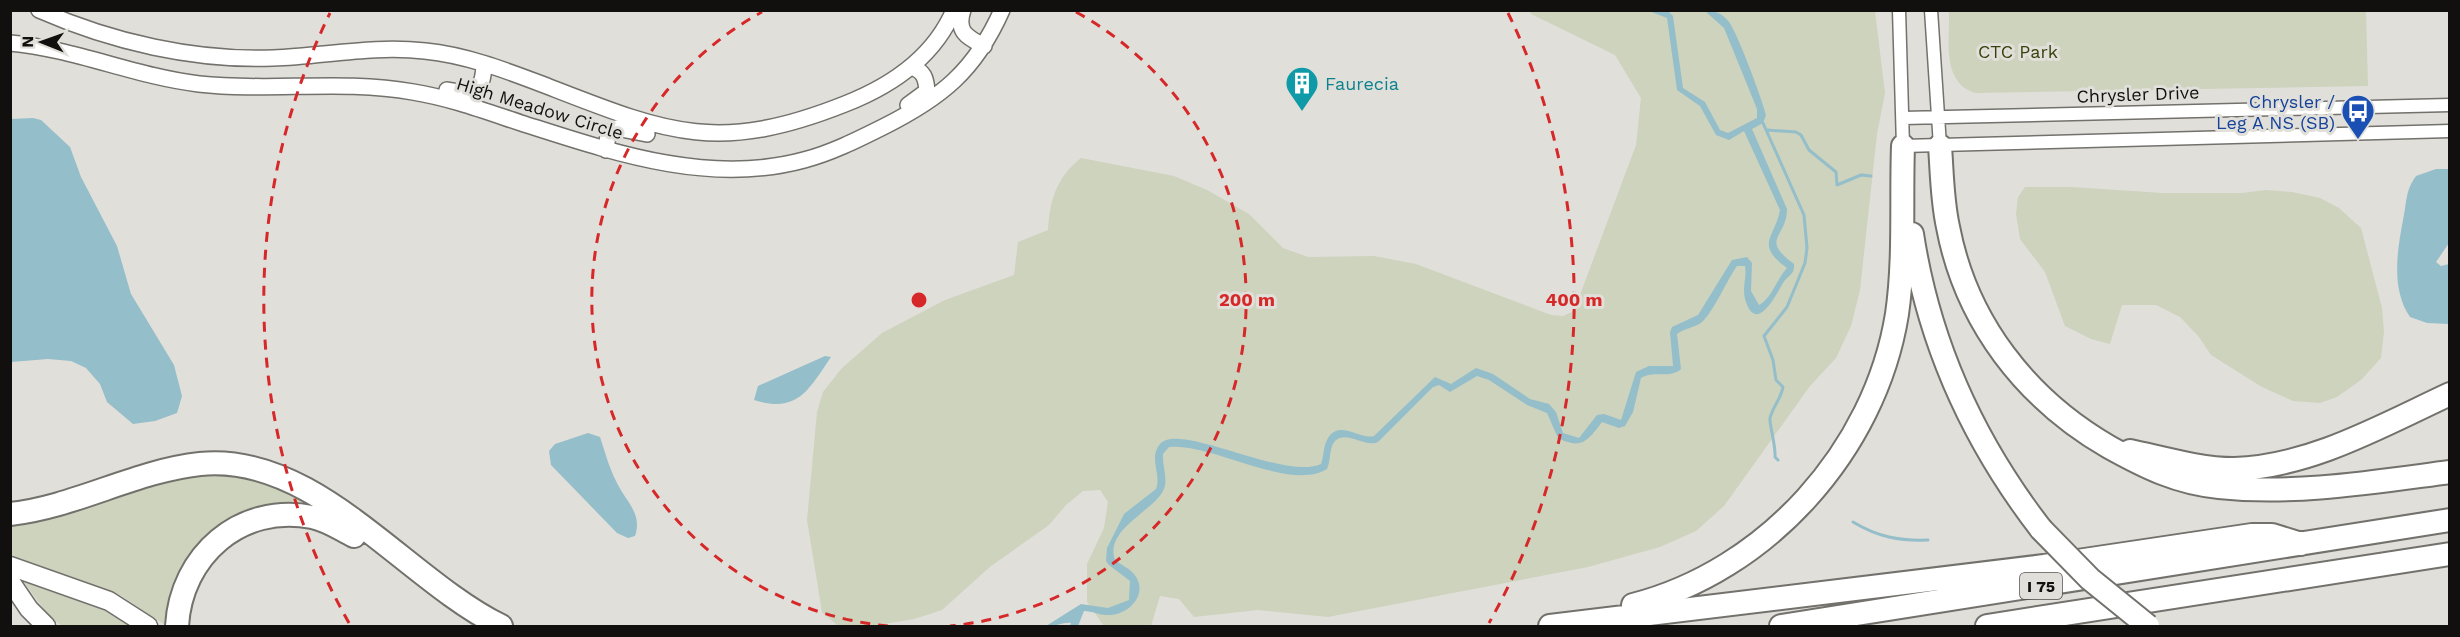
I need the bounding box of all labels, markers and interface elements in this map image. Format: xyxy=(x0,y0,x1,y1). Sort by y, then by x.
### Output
north arrow xyxy=(12,12,72,72)
text: N xyxy=(18,36,37,48)
park label: CTC Park xyxy=(1978,41,2058,62)
building icon: Faurecia xyxy=(1284,65,1320,112)
street label: High Meadow Circle xyxy=(454,73,626,143)
place label: Faurecia xyxy=(1325,73,1399,94)
street label: Chrysler Drive xyxy=(2076,81,2200,107)
place label: Chrysler / Leg A NS (SB) xyxy=(2216,91,2335,133)
bus stop icon: Chrysler / Leg A NS (SB) xyxy=(2340,93,2376,140)
text: 200 m xyxy=(1219,289,1275,310)
text: 400 m xyxy=(1546,289,1602,310)
centre of rings xyxy=(909,290,929,310)
road number: I 75 xyxy=(2020,573,2062,599)

